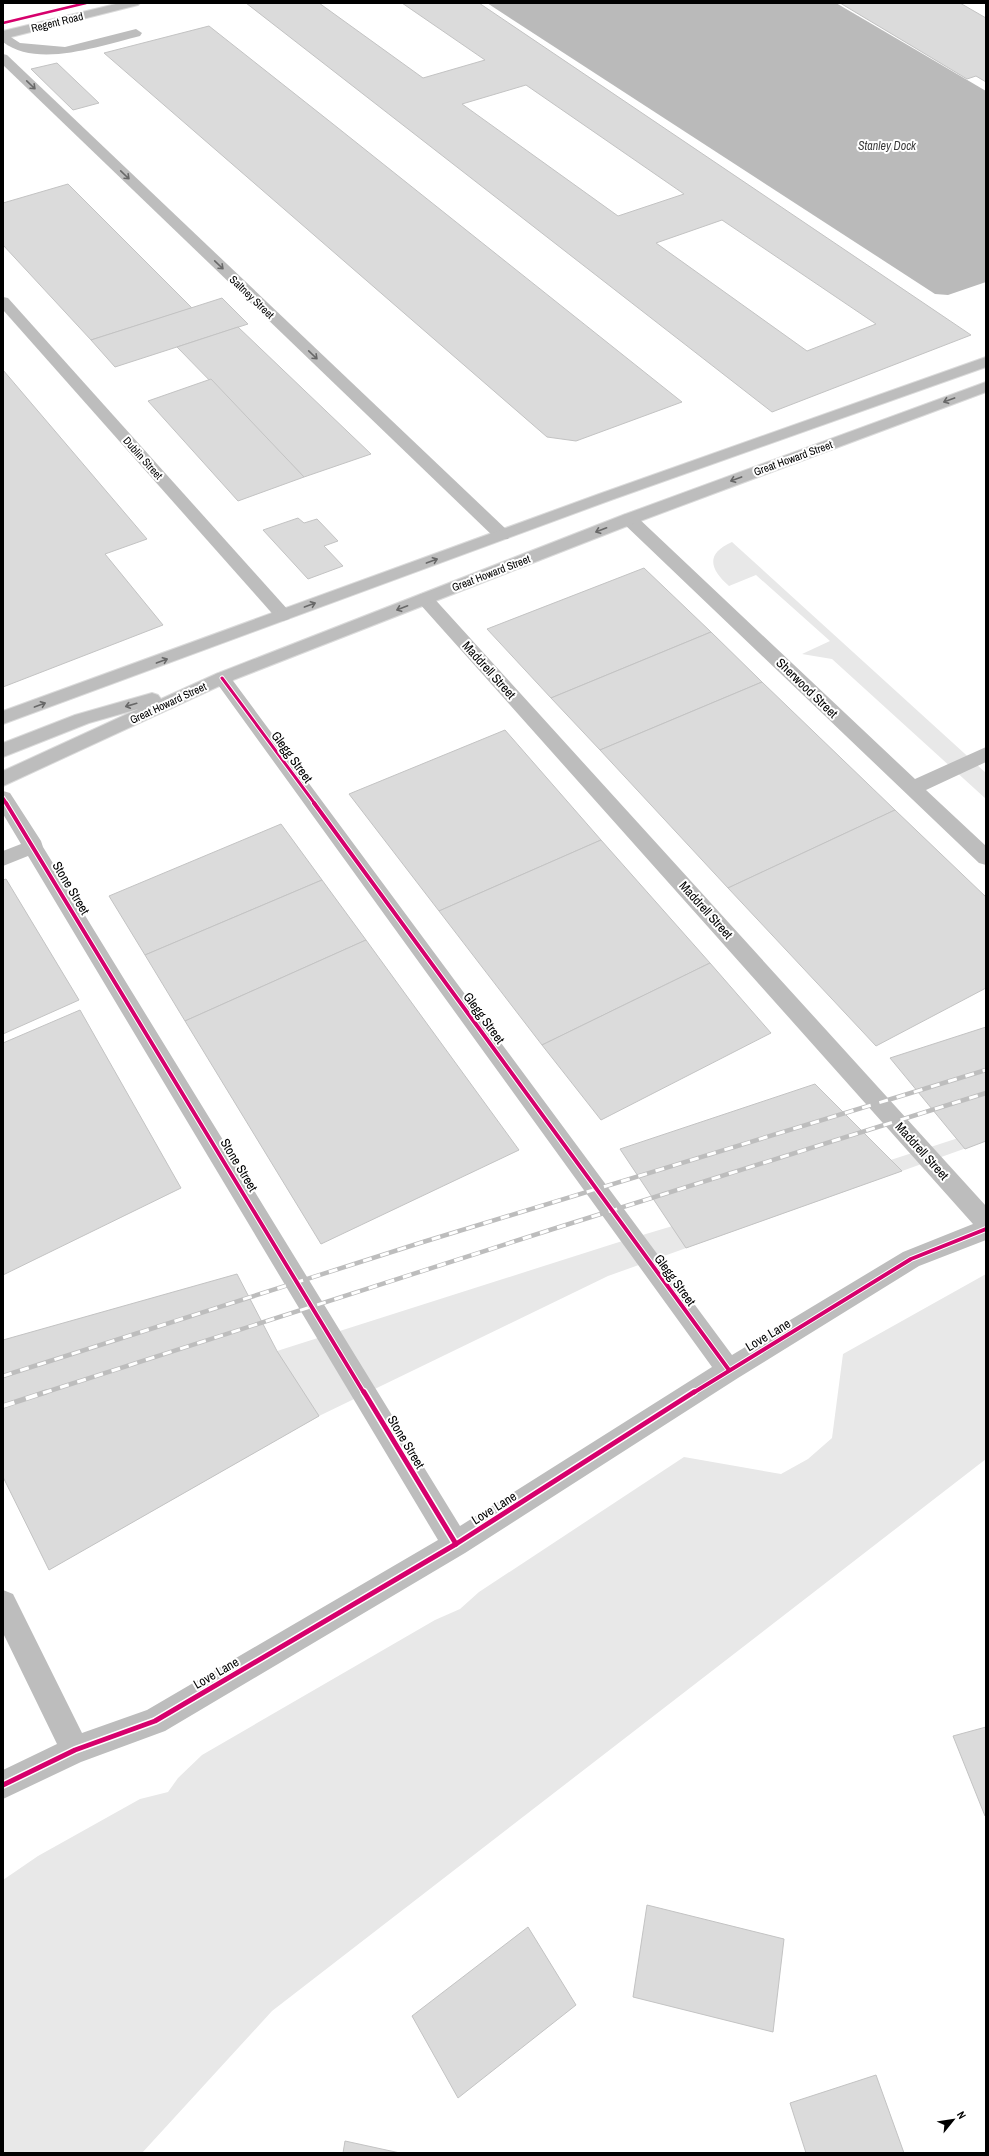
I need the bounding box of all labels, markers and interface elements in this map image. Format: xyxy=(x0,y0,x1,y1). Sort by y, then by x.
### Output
street label: Regent Road xyxy=(30,9,84,35)
one-way arrow xyxy=(26,80,36,90)
water label: Stanley Dock xyxy=(858,138,917,154)
one-way arrow xyxy=(120,170,130,180)
one-way arrow xyxy=(214,260,224,270)
street label: Saltney Street xyxy=(227,272,278,322)
one-way arrow xyxy=(308,350,318,359)
one-way arrow xyxy=(944,397,956,405)
street label: Dublin Street xyxy=(120,434,166,483)
street label: Great Howard Street xyxy=(752,437,835,479)
one-way arrow xyxy=(730,476,742,484)
one-way arrow xyxy=(595,526,607,534)
street label: Great Howard Street xyxy=(450,551,533,594)
one-way arrow xyxy=(426,556,438,564)
one-way arrow xyxy=(303,601,315,609)
one-way arrow xyxy=(396,605,408,613)
street label: Maddrell Street xyxy=(459,637,520,703)
street label: Sherwood Street xyxy=(773,654,841,722)
one-way arrow xyxy=(155,656,167,664)
street label: Great Howard Street xyxy=(128,679,209,727)
one-way arrow xyxy=(33,700,45,708)
one-way arrow xyxy=(124,702,137,709)
street label: Glegg Street xyxy=(268,728,316,786)
street label: Stone Street xyxy=(48,858,94,918)
street label: Maddrell Street xyxy=(676,877,737,943)
street label: Glegg Street xyxy=(460,989,508,1047)
street label: Maddrell Street xyxy=(892,1118,953,1184)
street label: Stone Street xyxy=(216,1135,262,1195)
street label: Glegg Street xyxy=(651,1251,699,1309)
street label: Love Lane xyxy=(742,1315,794,1355)
street label: Stone Street xyxy=(383,1412,429,1472)
street label: Love Lane xyxy=(468,1488,520,1528)
street label: Love Lane xyxy=(190,1653,242,1693)
north arrow xyxy=(933,2100,973,2140)
text: N xyxy=(954,2109,969,2121)

